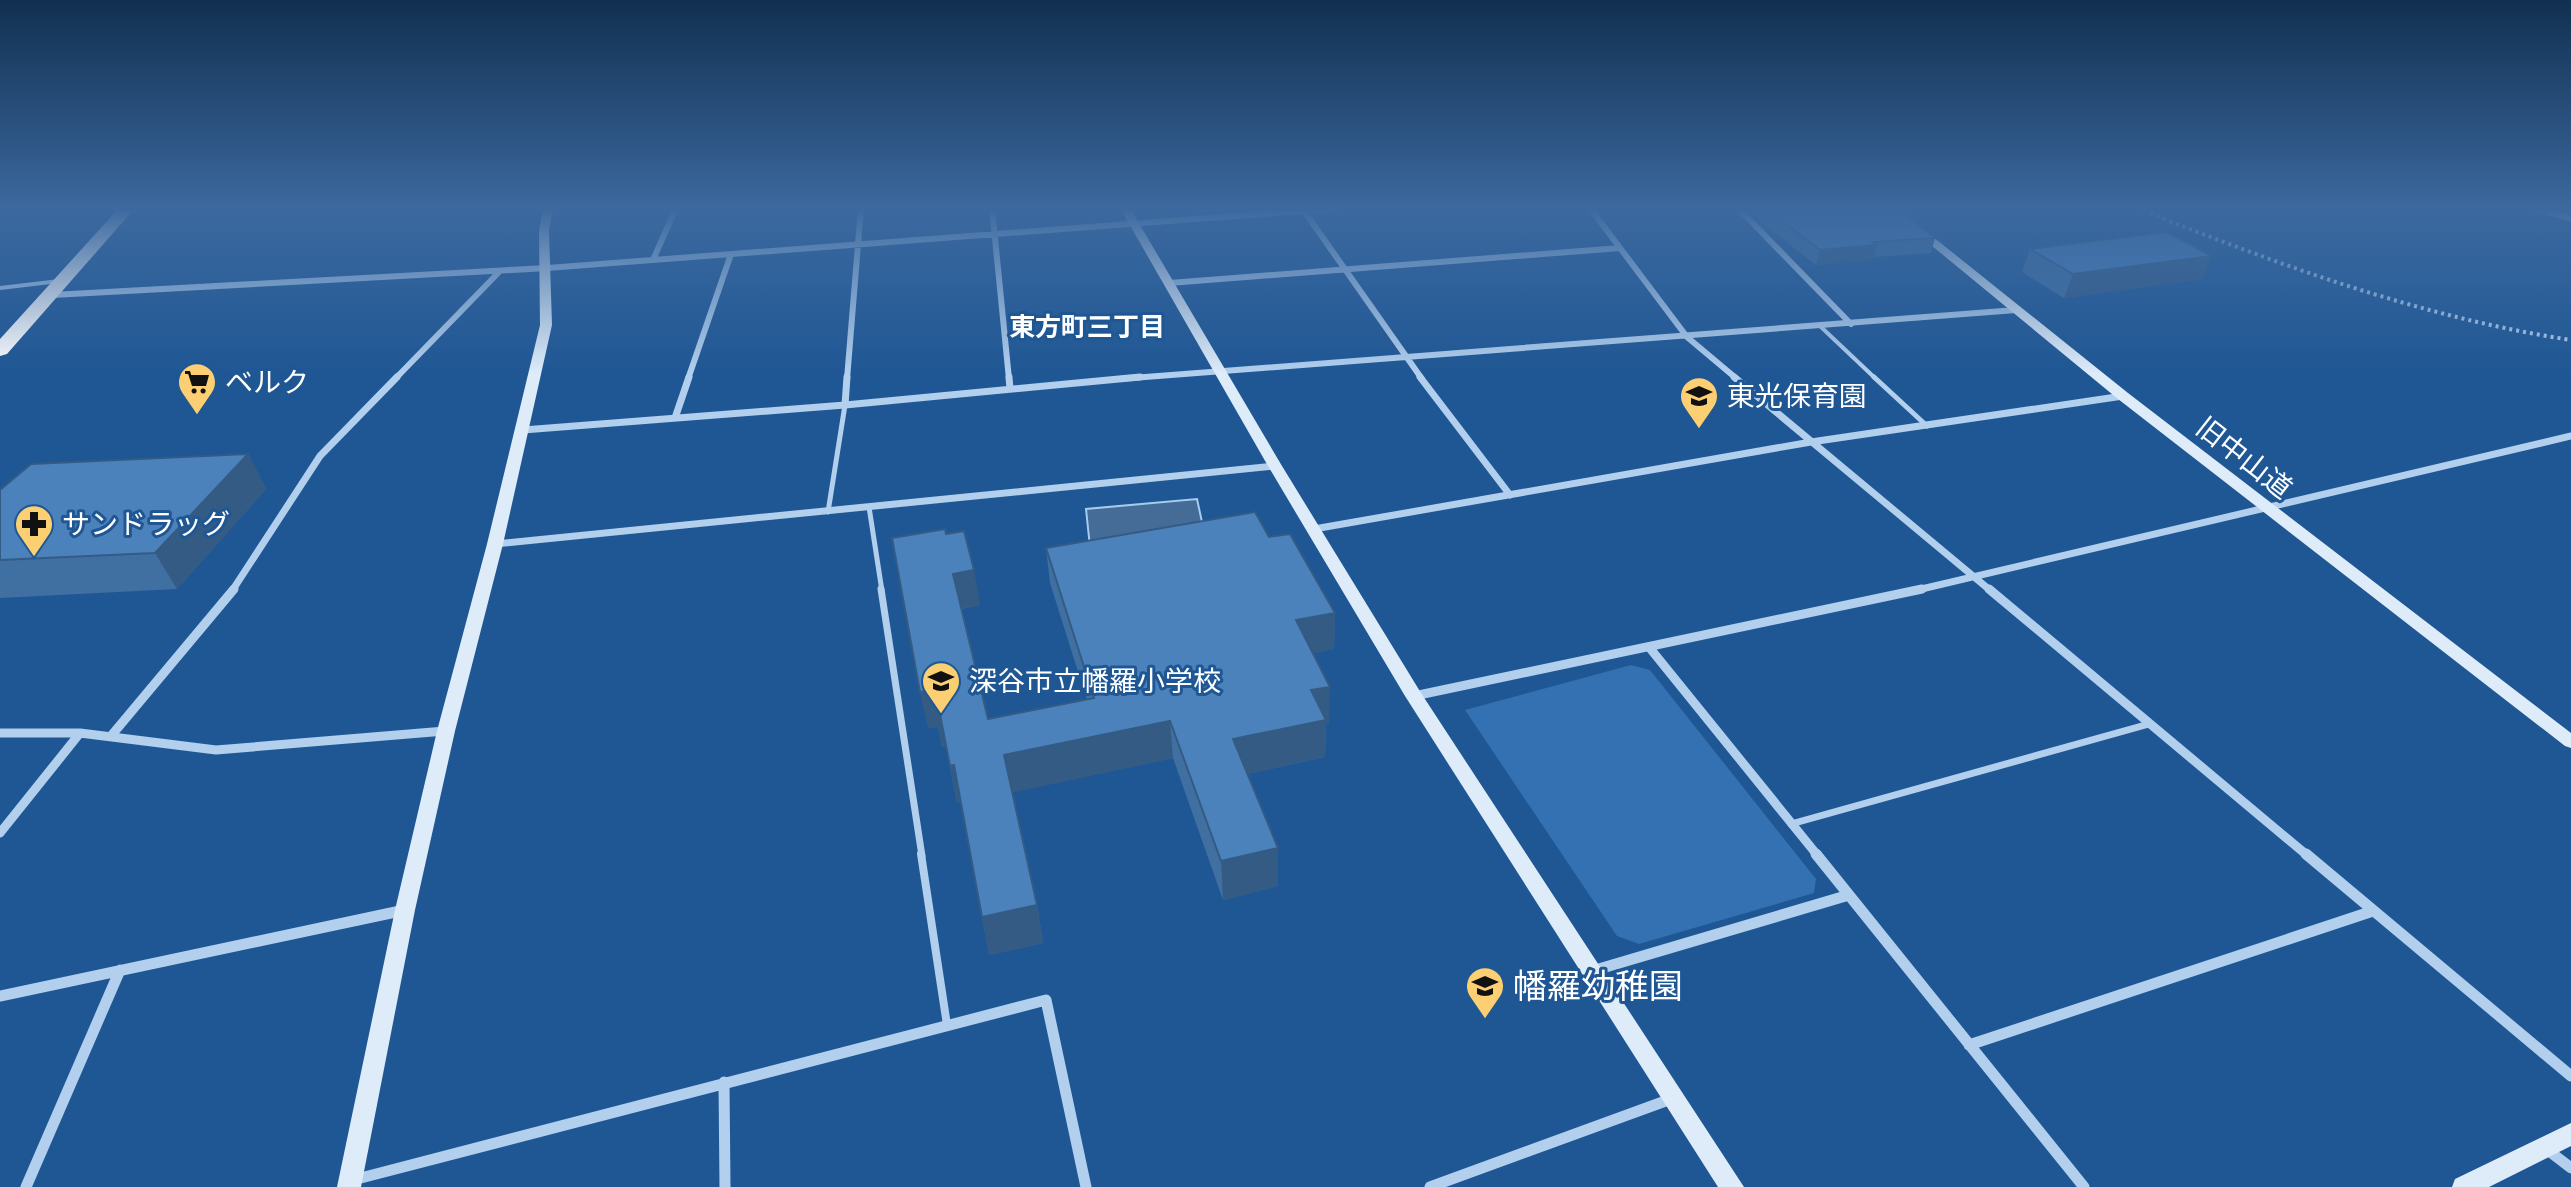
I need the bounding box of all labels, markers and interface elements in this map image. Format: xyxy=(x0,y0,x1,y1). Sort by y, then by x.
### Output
district label: 東方町三丁目 xyxy=(1009,310,1165,344)
supermarket icon: ベルク xyxy=(176,361,218,416)
place label: ベルク xyxy=(225,364,309,401)
school or university icon: 東光保育園 xyxy=(1678,375,1720,430)
place label: 東光保育園 xyxy=(1727,378,1867,415)
street label: 旧中山道 xyxy=(2188,409,2300,507)
pharmacy icon: サンドラッグ xyxy=(13,503,55,558)
place label: サンドラッグ xyxy=(62,506,230,543)
school or university icon: 深谷市立幡羅小学校 xyxy=(920,660,962,715)
place label: 深谷市立幡羅小学校 xyxy=(969,663,1221,700)
place label: 幡羅幼稚園 xyxy=(1513,964,1683,1009)
school or university icon: 幡羅幼稚園 xyxy=(1464,965,1506,1020)

